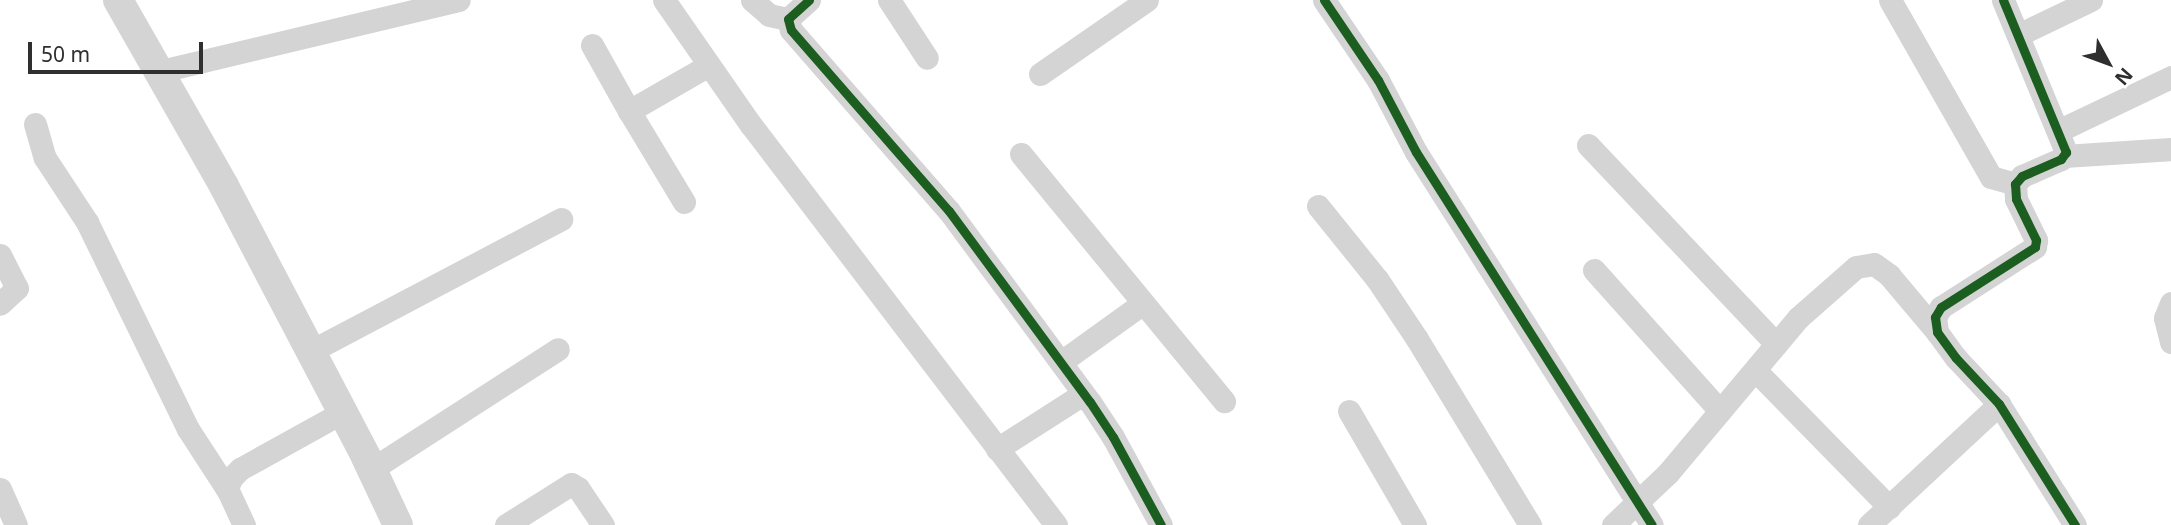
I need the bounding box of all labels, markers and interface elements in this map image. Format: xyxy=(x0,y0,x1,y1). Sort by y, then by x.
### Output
scale bar xyxy=(32,28,206,72)
north arrow xyxy=(2073,28,2143,98)
text: 50 m xyxy=(41,40,90,68)
text: N xyxy=(2109,62,2139,91)

